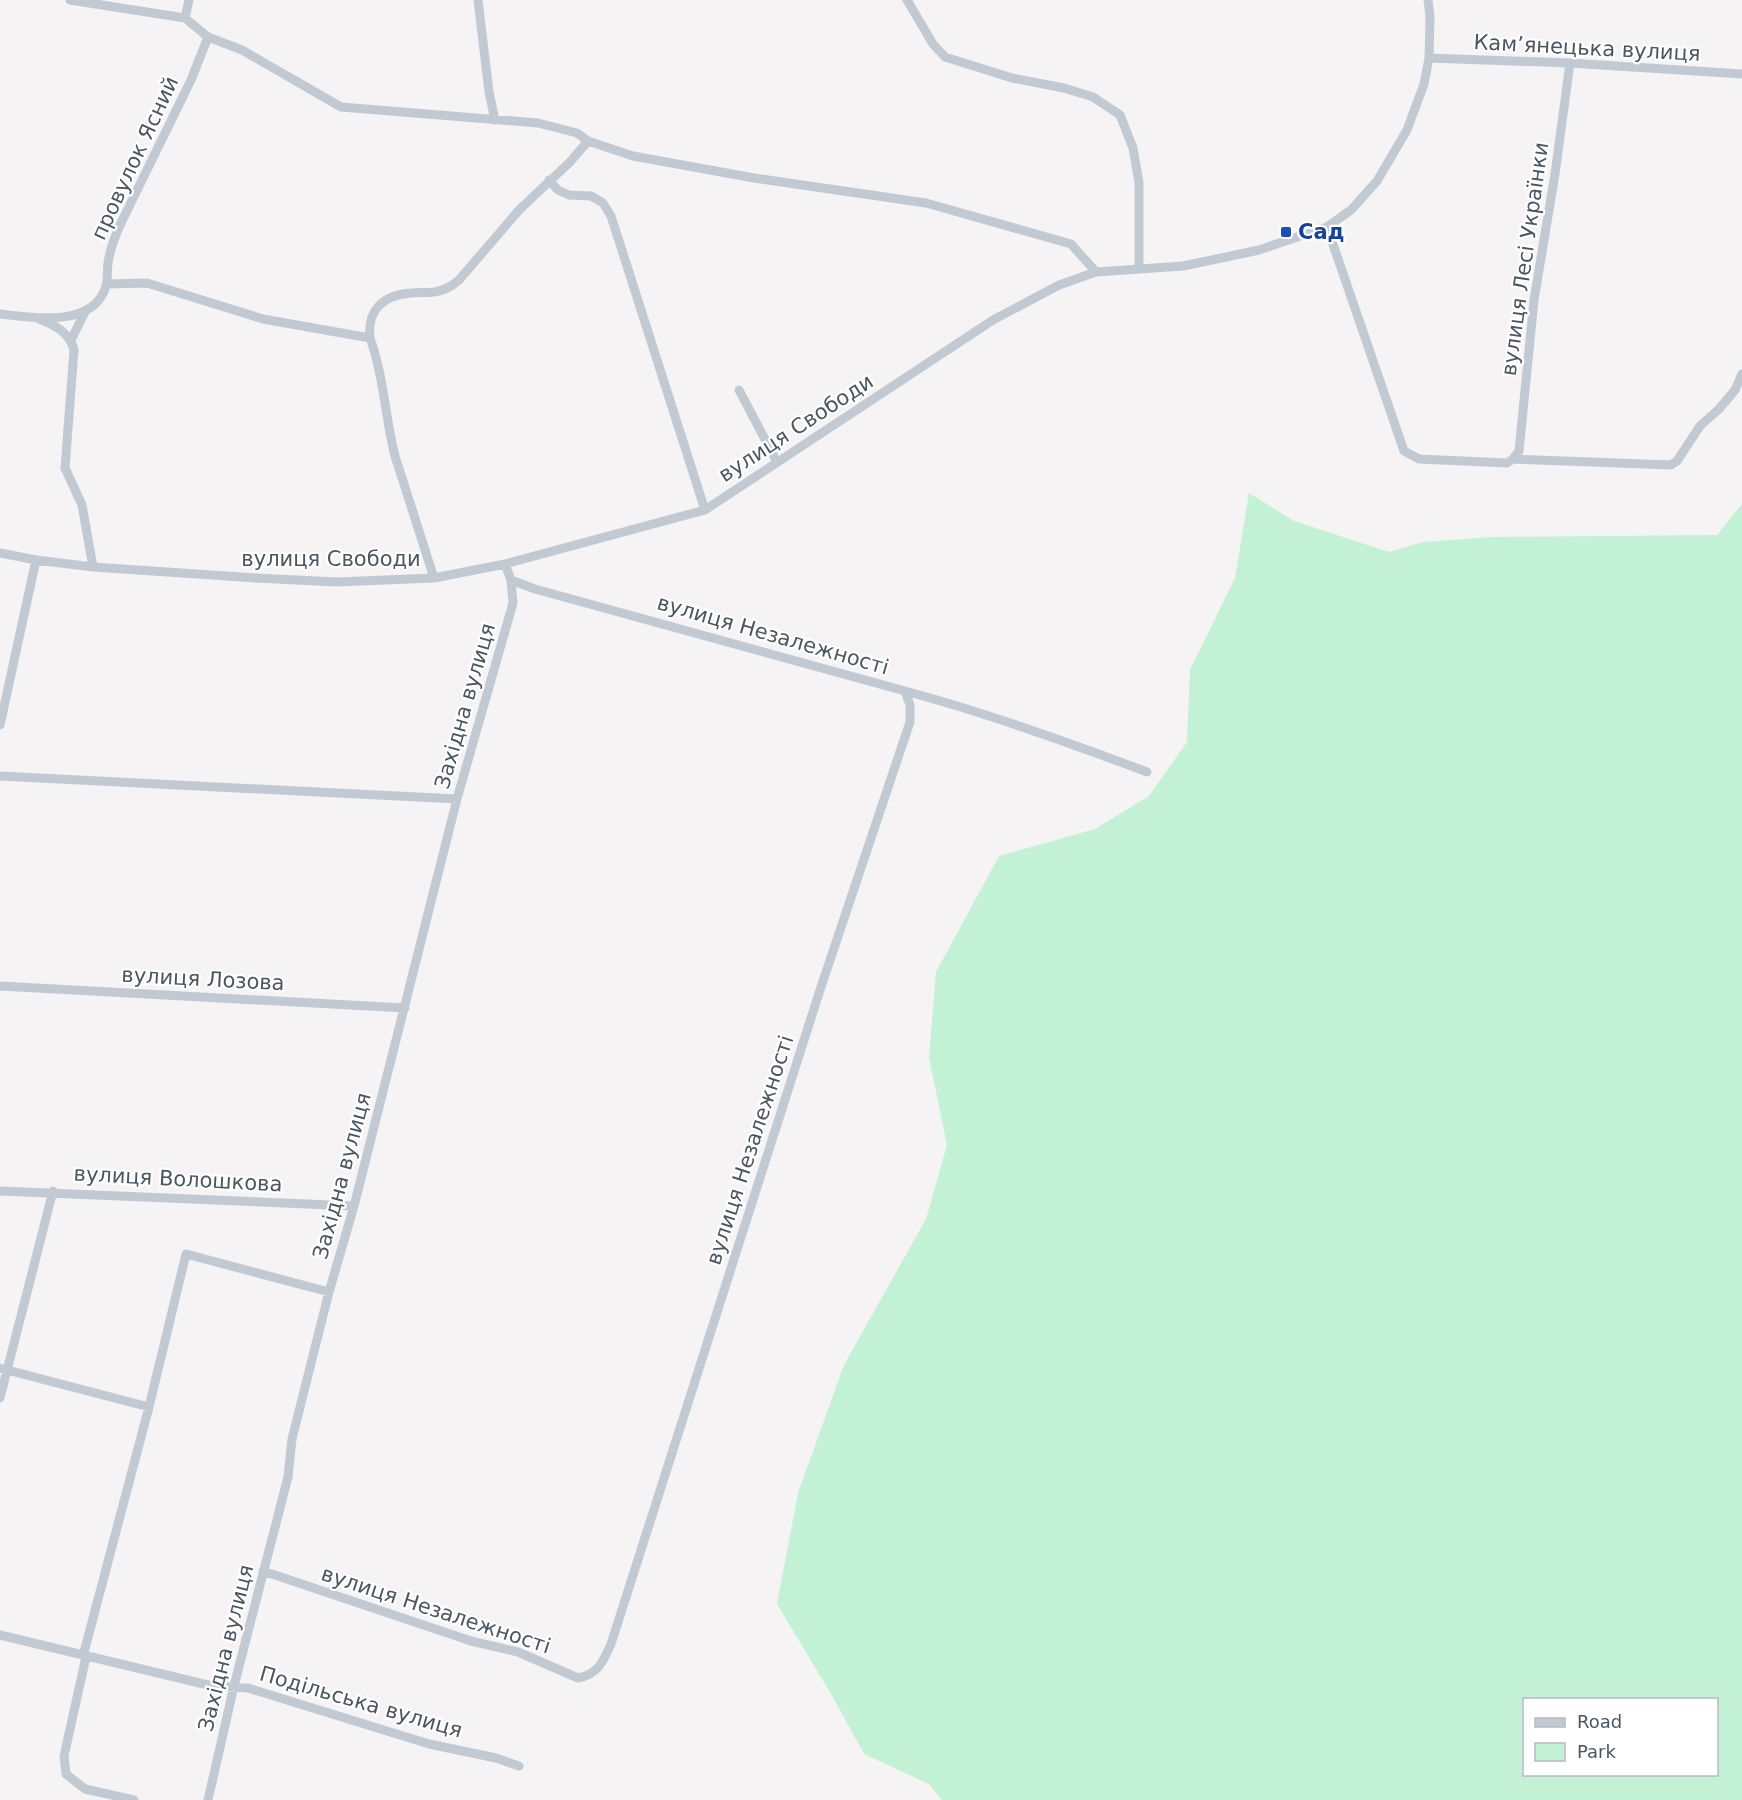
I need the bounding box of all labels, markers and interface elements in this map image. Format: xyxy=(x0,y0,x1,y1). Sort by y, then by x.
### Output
street label: Камʼянецька вулиця xyxy=(1473,30,1701,66)
street label: провулок Ясний xyxy=(87,72,183,244)
street label: вулиця Лесі Українки xyxy=(1497,141,1553,377)
place label: Сад xyxy=(1298,220,1345,244)
marker: Сад xyxy=(1279,225,1293,239)
street label: вулиця Свободи xyxy=(714,369,878,487)
street label: вулиця Свободи xyxy=(241,547,421,571)
street label: вулиця Незалежності xyxy=(654,590,892,680)
street label: Західна вулиця xyxy=(430,620,500,792)
street label: вулиця Лозова xyxy=(121,963,285,995)
street label: вулиця Незалежності xyxy=(702,1032,798,1268)
street label: Західна вулиця xyxy=(308,1090,376,1262)
street label: вулиця Волошкова xyxy=(73,1162,283,1196)
street label: Західна вулиця xyxy=(194,1562,258,1734)
street label: вулиця Незалежності xyxy=(318,1562,554,1658)
street label: Подільська вулиця xyxy=(257,1662,465,1742)
legend xyxy=(1523,1698,1718,1776)
text: Road xyxy=(1577,1711,1622,1732)
text: Park xyxy=(1577,1741,1616,1762)

